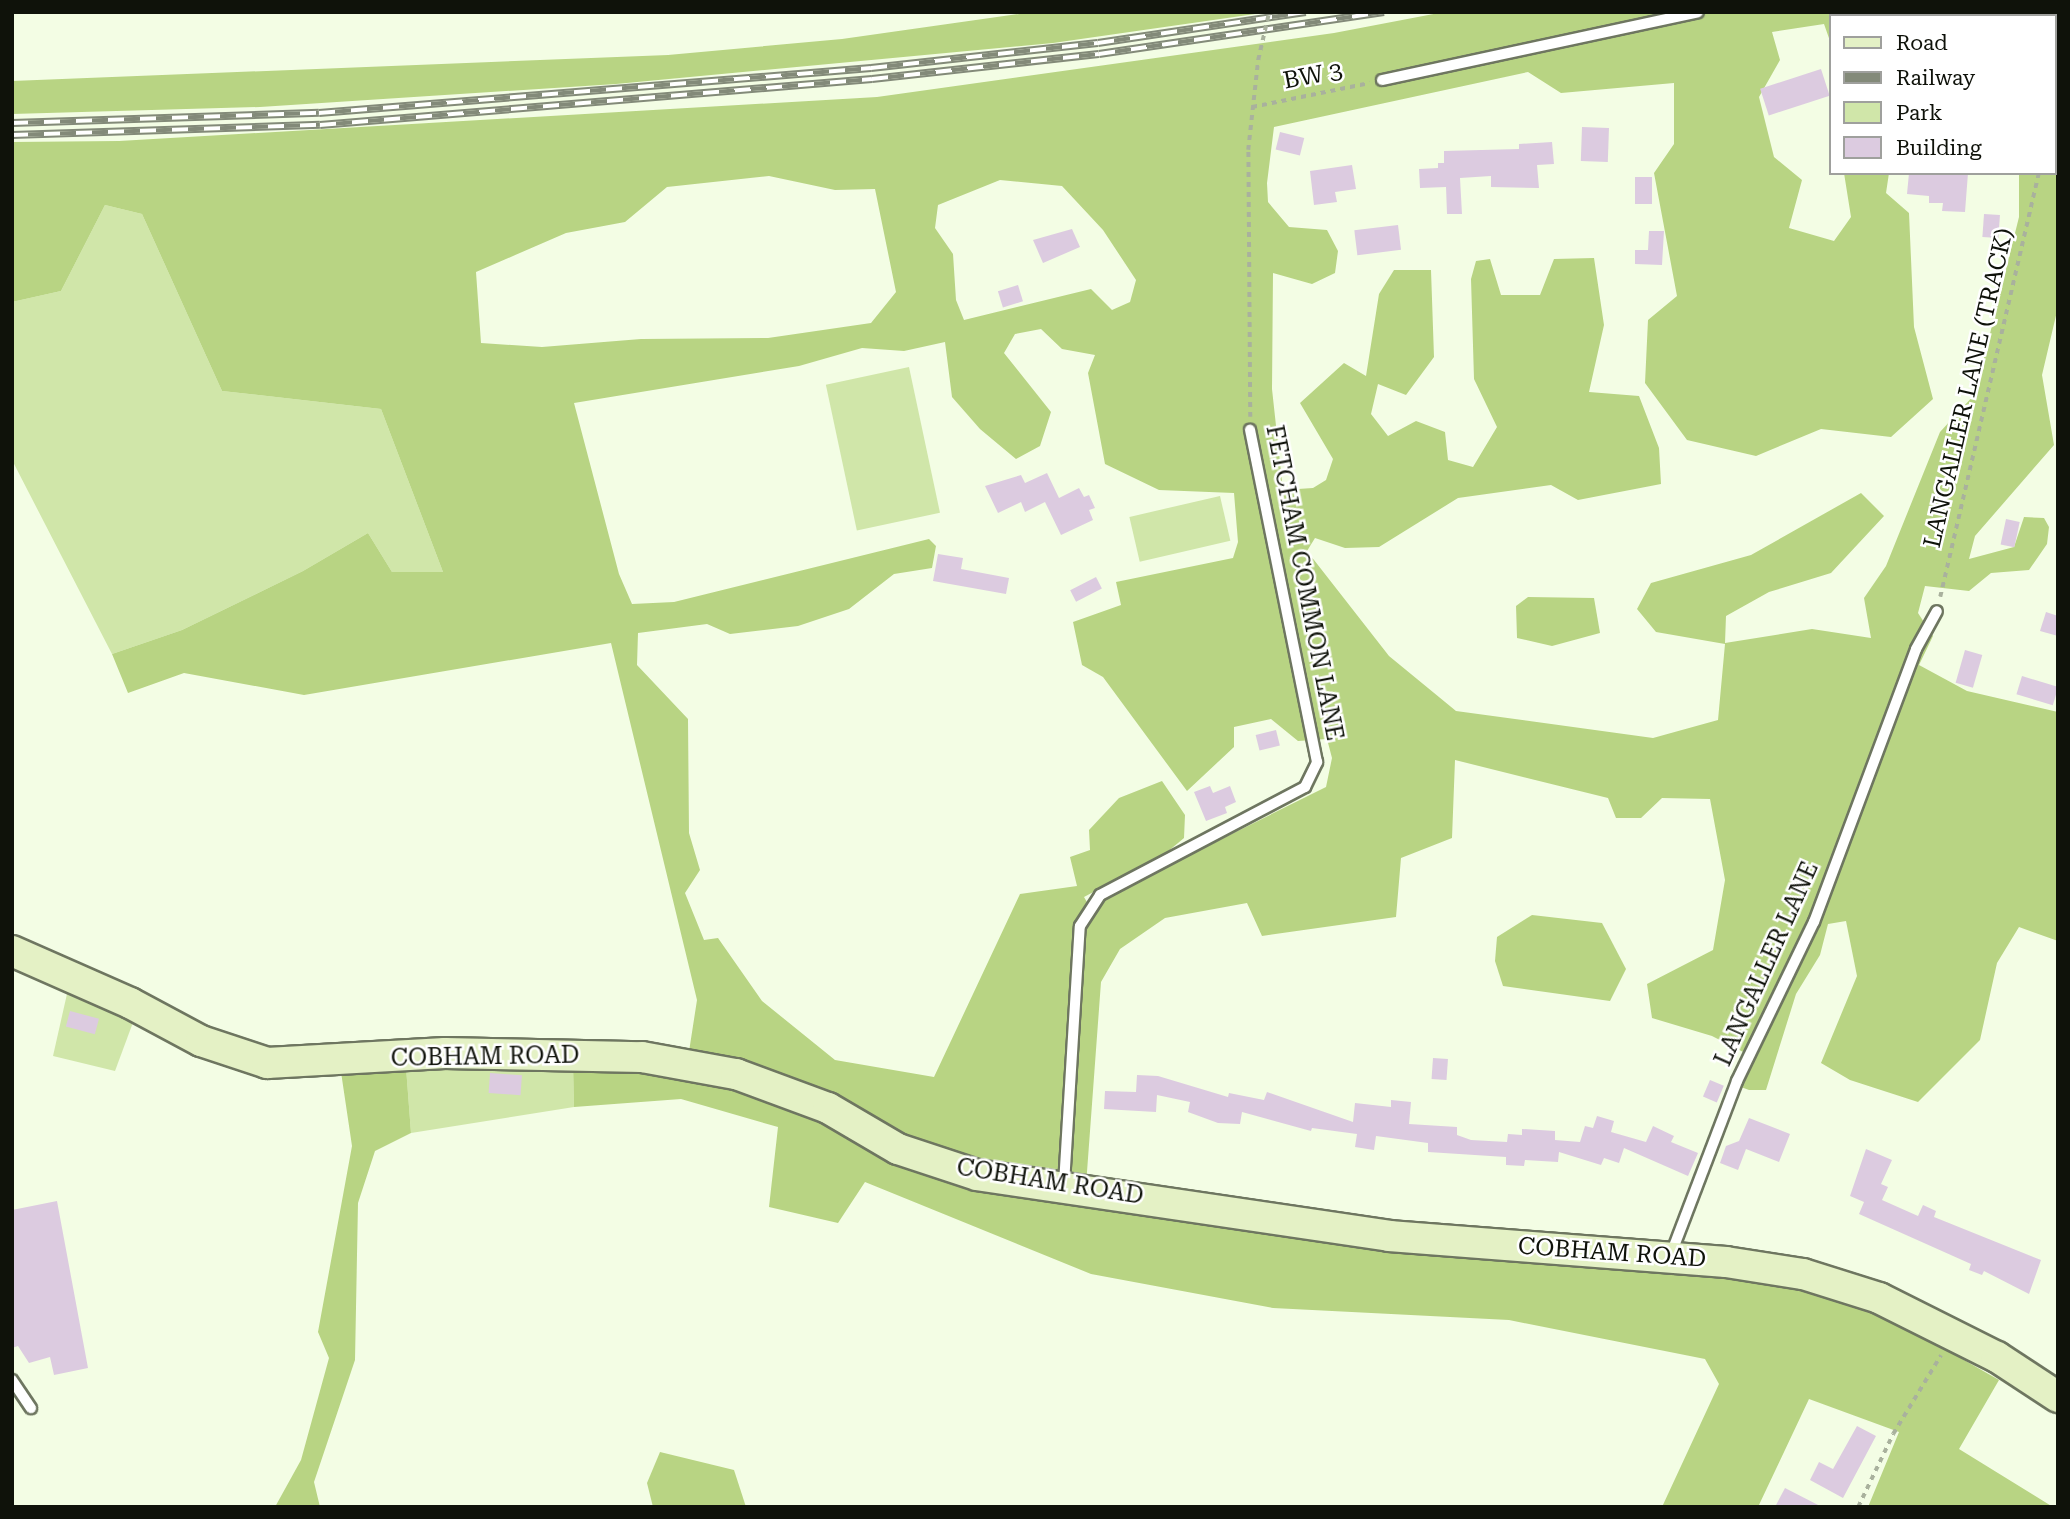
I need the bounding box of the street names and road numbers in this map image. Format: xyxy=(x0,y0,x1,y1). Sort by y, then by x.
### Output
street label: BW 3 xyxy=(1281,56,1345,96)
street label: LANGALLER LANE (TRACK) xyxy=(1918,225,2020,551)
street label: FETCHAM COMMON LANE xyxy=(1259,423,1349,743)
street label: LANGALLER LANE xyxy=(1709,857,1825,1071)
street label: COBHAM ROAD xyxy=(391,1041,579,1073)
street label: COBHAM ROAD xyxy=(955,1153,1145,1211)
street label: COBHAM ROAD xyxy=(1517,1232,1707,1274)

